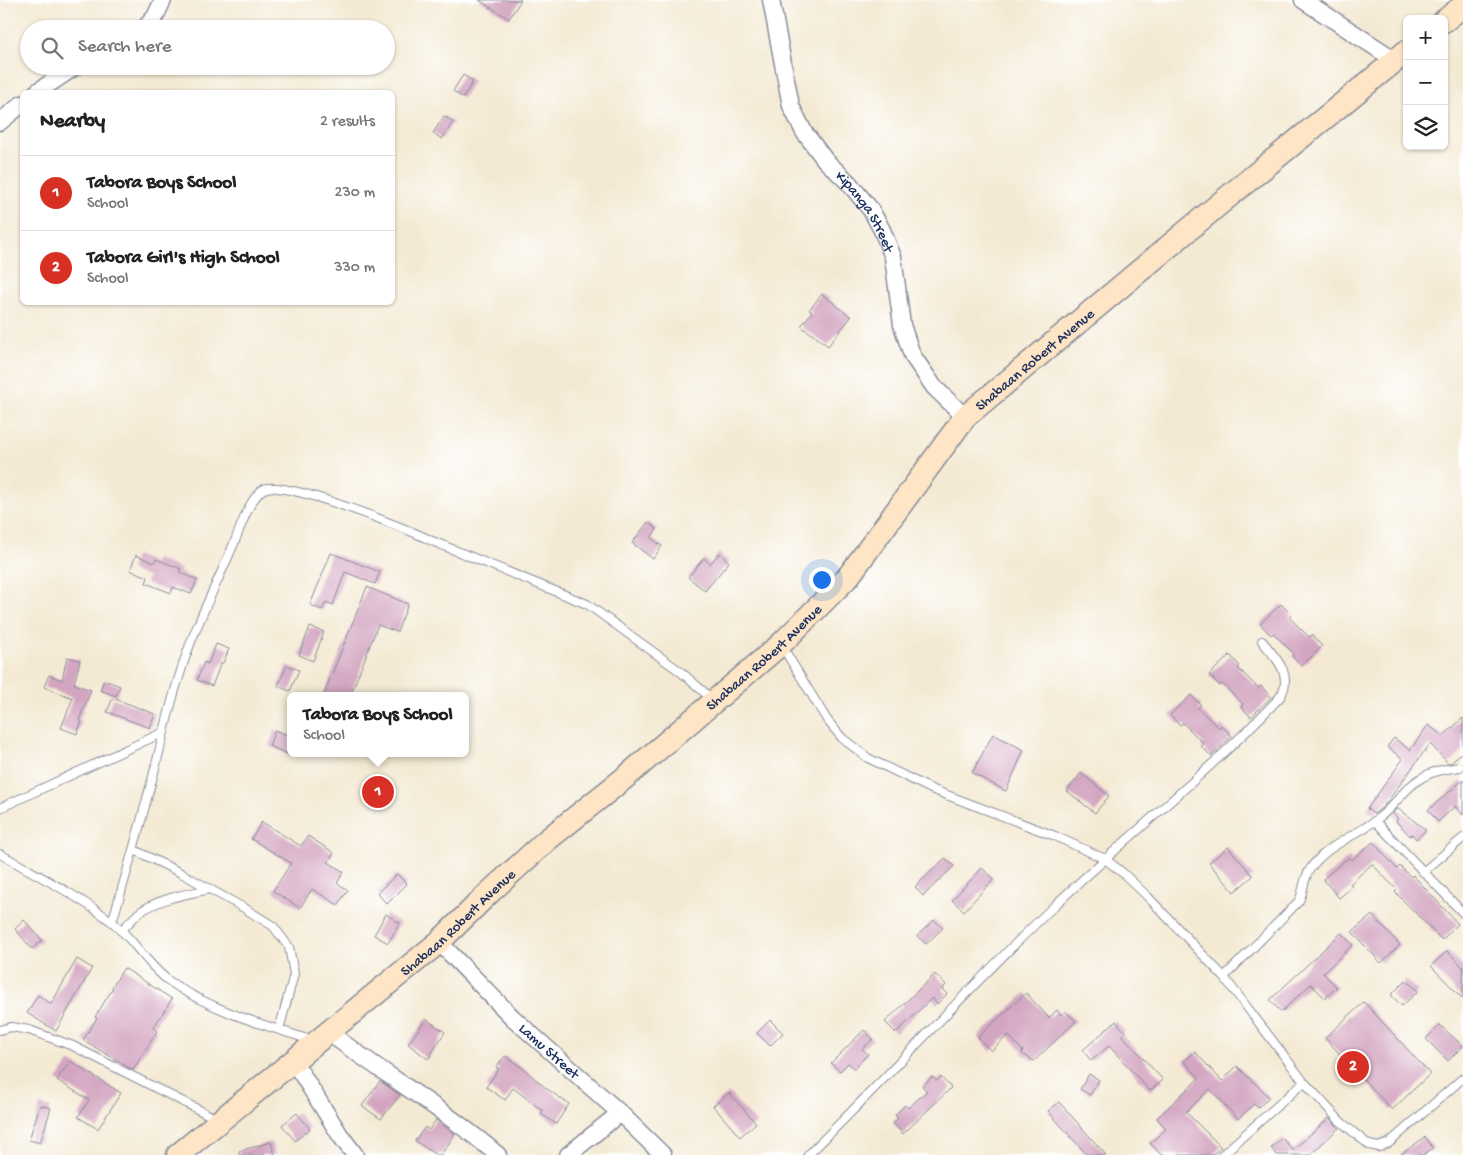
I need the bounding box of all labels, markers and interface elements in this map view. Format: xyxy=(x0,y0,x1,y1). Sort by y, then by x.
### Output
map controls xyxy=(1403,15,1448,150)
button: + xyxy=(1403,15,1448,60)
search box xyxy=(20,20,395,75)
icon: search xyxy=(38,34,66,62)
text: Search here xyxy=(78,36,172,59)
button: − xyxy=(1403,60,1448,105)
button: layers xyxy=(1403,105,1448,150)
text: Nearby xyxy=(40,110,105,135)
text: 2 results xyxy=(320,113,375,132)
street label: Kipanga Street xyxy=(831,168,898,257)
text: Tabora Boys School xyxy=(87,172,236,195)
text: 1 xyxy=(53,184,59,203)
text: 230 m xyxy=(335,184,375,203)
text: School xyxy=(87,195,129,214)
text: Tabora Girl's High School xyxy=(87,247,280,270)
text: 2 xyxy=(52,259,60,278)
text: 330 m xyxy=(334,259,375,278)
text: School xyxy=(87,270,129,289)
street label: Shabaan Robert Avenue xyxy=(972,305,1099,416)
your location xyxy=(809,567,835,593)
street label: Shabaan Robert Avenue xyxy=(703,601,827,715)
popup xyxy=(287,692,469,757)
text: Tabora Boys School xyxy=(303,704,453,727)
text: School xyxy=(303,727,345,746)
pin: 1 xyxy=(362,773,394,811)
street label: Shabaan Robert Avenue xyxy=(397,866,520,981)
street label: Lamu Street xyxy=(514,1020,584,1085)
pin: 2 xyxy=(1337,1048,1369,1086)

